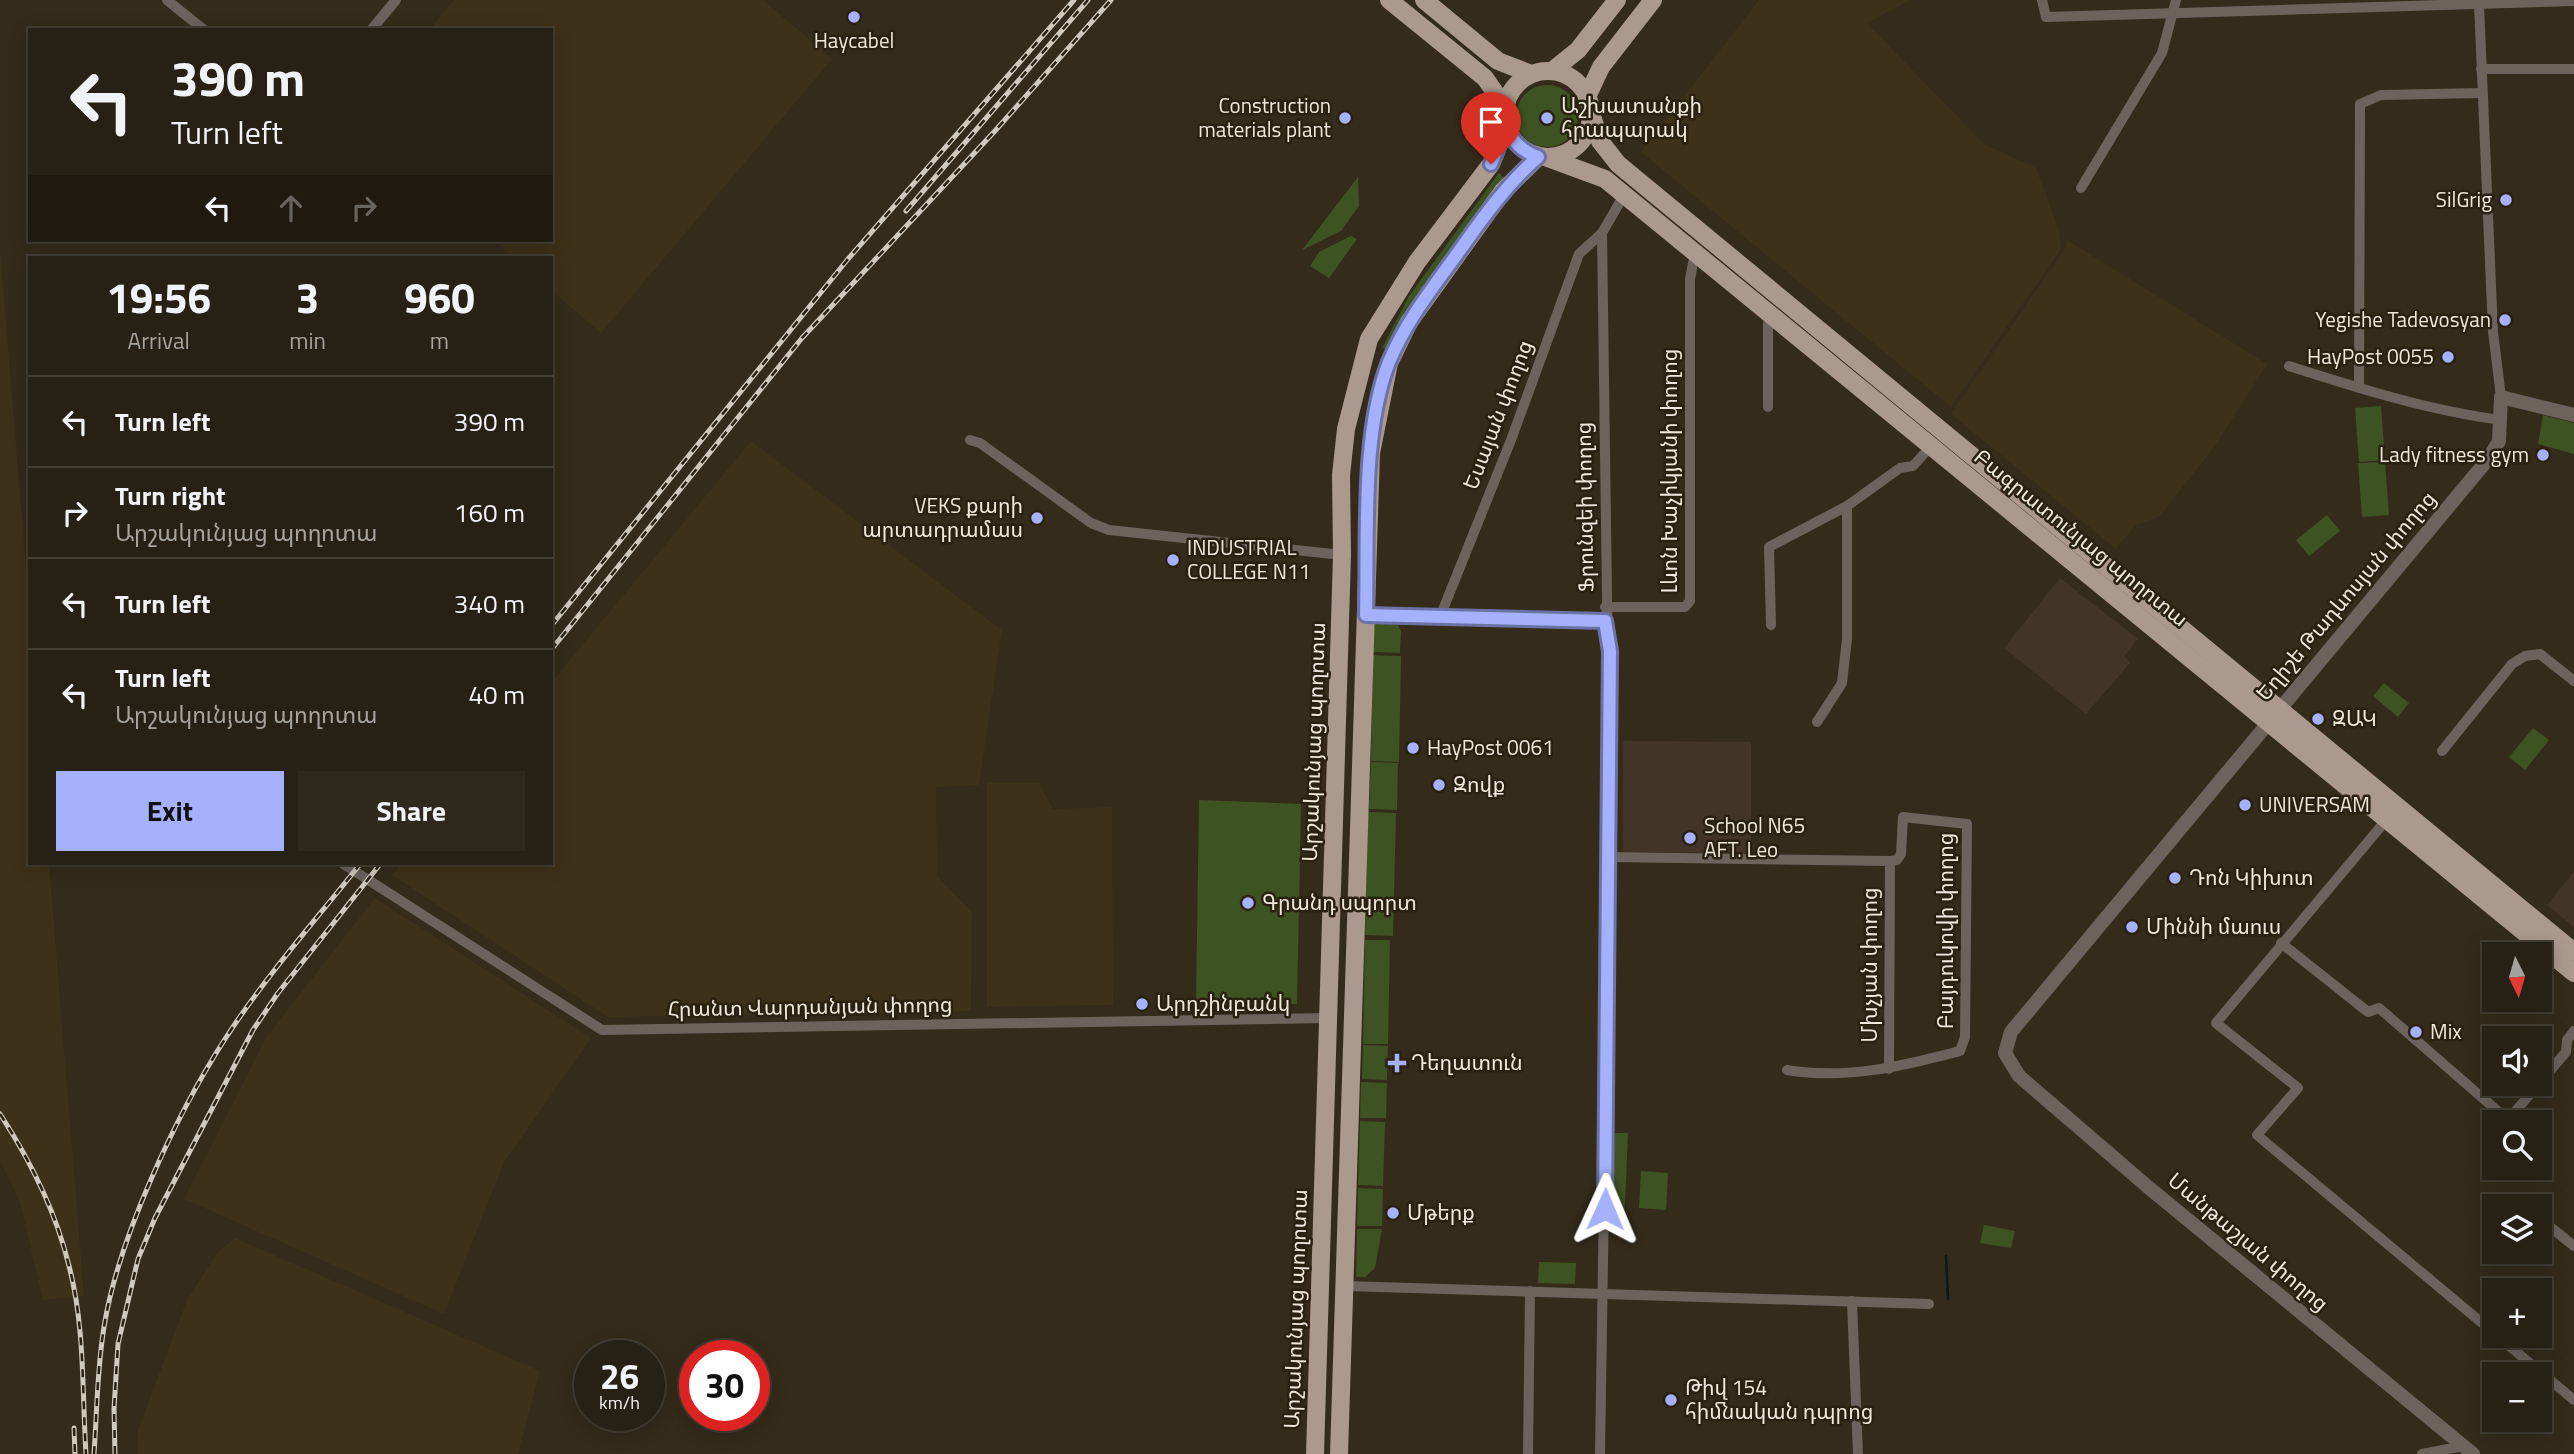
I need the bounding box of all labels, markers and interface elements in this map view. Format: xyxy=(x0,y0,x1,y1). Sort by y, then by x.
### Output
marker: Haycabel xyxy=(846,9,862,25)
place label: Haycabel xyxy=(814,24,894,56)
text: 390 m xyxy=(171,40,305,115)
icon: left xyxy=(56,56,147,147)
place label: Construction materials plant xyxy=(1198,89,1332,145)
place label: Աշխատանքի հրապարակ xyxy=(1561,89,1702,145)
pin xyxy=(1461,92,1521,164)
icon: arrive xyxy=(1472,103,1510,141)
text: Turn left xyxy=(171,108,283,156)
marker: Construction materials plant xyxy=(1337,110,1353,126)
marker: Աշխատանքի հրապարակ xyxy=(1539,110,1555,126)
place label: SilGrig xyxy=(2436,183,2492,215)
icon: left xyxy=(199,189,237,227)
icon: ahead xyxy=(272,189,310,227)
icon: right xyxy=(345,189,383,227)
marker: SilGrig xyxy=(2498,192,2514,208)
text: 19:56 xyxy=(106,265,211,329)
text: 3 xyxy=(296,265,319,329)
text: 960 xyxy=(404,265,475,329)
place label: Yegishe Tadevosyan xyxy=(2315,303,2491,335)
marker: Yegishe Tadevosyan xyxy=(2497,312,2513,328)
text: Arrival xyxy=(127,323,190,358)
text: min xyxy=(289,323,326,358)
text: m xyxy=(430,323,449,358)
street label: Եսայան փողոց xyxy=(1454,335,1540,494)
place label: HayPost 0055 xyxy=(2307,340,2434,372)
street label: Լևոն Խաչիկյանի փողոց xyxy=(1653,349,1685,593)
marker: HayPost 0055 xyxy=(2440,349,2456,365)
text: Turn left xyxy=(115,402,210,441)
text: 390 m xyxy=(454,402,525,441)
icon: left xyxy=(56,403,94,441)
street label: Ֆրունզեի փողոց xyxy=(1567,422,1601,592)
place label: Lady fitness gym xyxy=(2379,438,2529,470)
street label: Բագրատունյաց պողոտա xyxy=(1968,441,2196,634)
marker: Lady fitness gym xyxy=(2535,447,2551,463)
text: Turn right xyxy=(115,476,226,515)
street label: Եղիշե Թադևոսյան փողոց xyxy=(2248,483,2443,707)
place label: VEKS քարի արտադրամաս xyxy=(862,489,1023,545)
text: 160 m xyxy=(454,493,525,532)
icon: right xyxy=(56,494,94,532)
marker: VEKS քարի արտադրամաս xyxy=(1029,510,1045,526)
text: Արշակունյաց պողոտա xyxy=(115,515,377,550)
place label: INDUSTRIAL COLLEGE N11 xyxy=(1187,531,1311,587)
marker: INDUSTRIAL COLLEGE N11 xyxy=(1165,552,1181,568)
text: Turn left xyxy=(115,584,210,623)
text: 340 m xyxy=(454,584,525,623)
icon: left xyxy=(56,585,94,623)
street label: Արշակունյաց պողոտա xyxy=(1293,622,1333,862)
text: Turn left xyxy=(115,658,210,697)
text: 40 m xyxy=(468,675,525,714)
icon: left xyxy=(56,676,94,714)
text: Արշակունյաց պողոտա xyxy=(115,697,377,732)
place label: ԶԱԿ xyxy=(2332,702,2377,734)
marker: ԶԱԿ xyxy=(2310,711,2326,727)
place label: HayPost 0061 xyxy=(1427,731,1554,763)
marker: HayPost 0061 xyxy=(1405,740,1421,756)
place label: Զովք xyxy=(1453,768,1505,800)
button: Exit xyxy=(56,771,284,851)
button: Share xyxy=(298,771,525,851)
marker: Զովք xyxy=(1431,777,1447,793)
place label: UNIVERSAM xyxy=(2259,788,2370,820)
marker: UNIVERSAM xyxy=(2237,797,2253,813)
place label: School N65 AFT. Leo xyxy=(1704,809,1805,865)
marker: School N65 AFT. Leo xyxy=(1682,830,1698,846)
street label: Բայդուկովի փողոց xyxy=(1929,833,1961,1029)
place label: Դոն Կիխոտ xyxy=(2189,861,2314,893)
marker: Դոն Կիխոտ xyxy=(2167,870,2183,886)
place label: Գրանդ սպորտ xyxy=(1262,886,1417,918)
street label: Մխչյան փողոց xyxy=(1853,887,1885,1043)
marker: Գրանդ սպորտ xyxy=(1240,895,1256,911)
place label: Միննի մաուս xyxy=(2146,910,2281,942)
marker: Միննի մաուս xyxy=(2124,919,2140,935)
north arrow xyxy=(2482,942,2552,1012)
map controls xyxy=(2482,942,2552,1432)
place label: Արդշինբանկ xyxy=(1156,987,1290,1019)
street label: Հրանտ Վարդանյան փողոց xyxy=(667,988,953,1024)
marker: Արդշինբանկ xyxy=(1134,996,1150,1012)
place label: Mix xyxy=(2430,1015,2462,1047)
marker: Mix xyxy=(2408,1024,2424,1040)
button: sound xyxy=(2482,1026,2552,1096)
place label: Դեղատուն xyxy=(1411,1046,1523,1078)
marker: Դեղատուն xyxy=(1389,1055,1405,1071)
button: search xyxy=(2482,1110,2552,1180)
street label: Մանթաշյան փողոց xyxy=(2161,1164,2336,1318)
position arrow xyxy=(1568,1172,1642,1246)
street label: Արշակունյաց պողոտա xyxy=(1275,1189,1315,1429)
button: layers xyxy=(2482,1194,2552,1264)
place label: Մթերք xyxy=(1407,1196,1475,1228)
marker: Մթերք xyxy=(1385,1205,1401,1221)
button: + xyxy=(2482,1278,2552,1348)
speed limit sign: 30 xyxy=(679,1340,770,1431)
text: 26 xyxy=(600,1349,639,1403)
button: − xyxy=(2482,1362,2552,1432)
place label: Թիվ 154 հիմնական դպրոց xyxy=(1685,1371,1873,1427)
text: km/h xyxy=(599,1389,640,1416)
marker: Թիվ 154 հիմնական դպրոց xyxy=(1663,1392,1679,1408)

